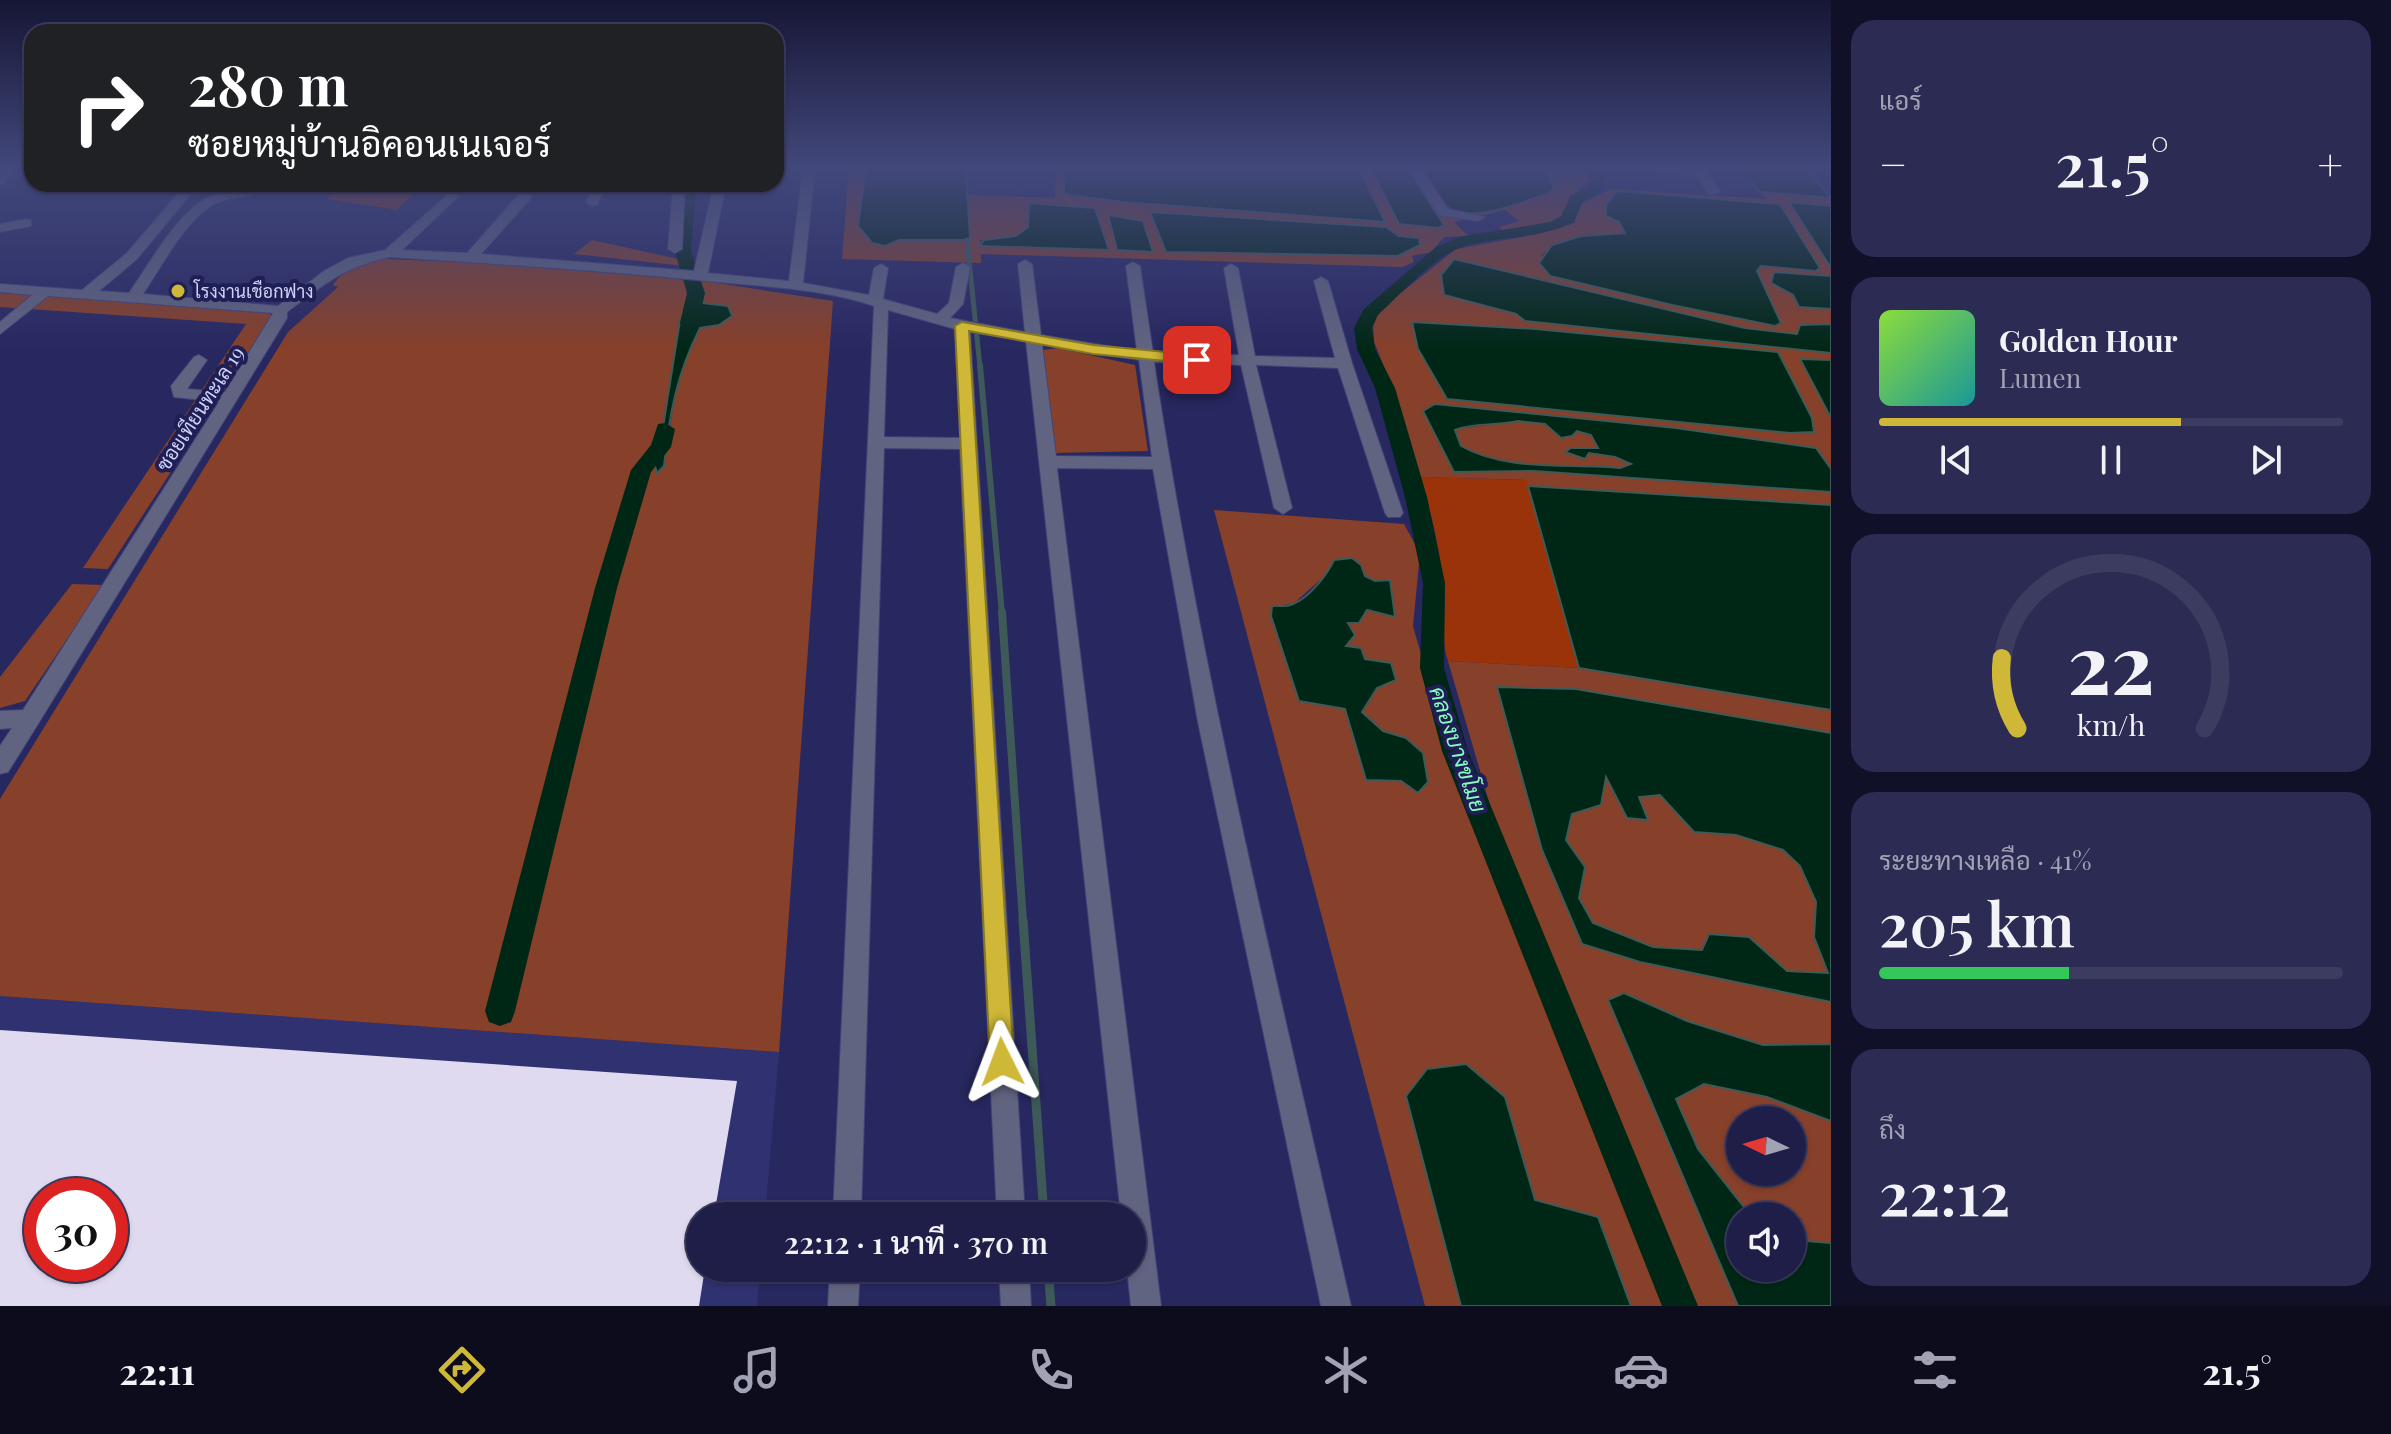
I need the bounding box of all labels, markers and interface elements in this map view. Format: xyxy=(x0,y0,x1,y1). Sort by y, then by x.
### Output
text: 280 m xyxy=(188,46,349,121)
icon: right xyxy=(56,56,160,160)
text: แอร์ xyxy=(1879,82,1922,117)
text: ซอยหมู่บ้านอิคอนเนเจอร์ xyxy=(188,118,551,166)
text: 21.5° xyxy=(2055,122,2169,202)
text: − xyxy=(1879,133,1907,192)
text: + xyxy=(2317,133,2343,192)
place label: โรงงานเชือกฟาง xyxy=(193,279,313,303)
marker: โรงงานเชือกฟาง xyxy=(169,282,187,300)
text: Golden Hour xyxy=(1999,320,2178,360)
pin xyxy=(1163,326,1231,394)
icon: arrive xyxy=(1175,338,1219,382)
street label: ซอยเทียนทะเล 19 xyxy=(149,341,249,475)
text: Lumen xyxy=(1999,360,2081,395)
icon: previous xyxy=(1934,438,1978,482)
icon: pause xyxy=(2089,438,2133,482)
icon: next xyxy=(2244,438,2288,482)
text: 22 xyxy=(2067,605,2155,716)
water label: คลองบางขโมย xyxy=(1423,682,1495,816)
text: km/h xyxy=(2077,705,2145,743)
text: ระยะทางเหลือ · 41% xyxy=(1879,842,2092,877)
text: 205 km xyxy=(1879,882,2075,962)
position arrow xyxy=(960,1020,1044,1104)
north arrow xyxy=(1726,1106,1806,1186)
map controls xyxy=(1726,1106,1806,1282)
text: ถึง xyxy=(1879,1111,1906,1146)
text: 22:12 xyxy=(1879,1151,2010,1231)
speed limit sign: 30 xyxy=(24,1178,128,1282)
button: sound xyxy=(1726,1202,1806,1282)
text: 22:12 · 1 นาที · 370 m xyxy=(784,1222,1048,1262)
icon: directions xyxy=(434,1342,490,1398)
icon: music xyxy=(729,1342,785,1398)
icon: phone xyxy=(1023,1342,1079,1398)
icon: climate xyxy=(1318,1342,1374,1398)
icon: car xyxy=(1613,1342,1669,1398)
icon: filters xyxy=(1907,1342,1963,1398)
text: 22:11 xyxy=(119,1346,195,1394)
text: 21.5° xyxy=(2202,1346,2272,1394)

